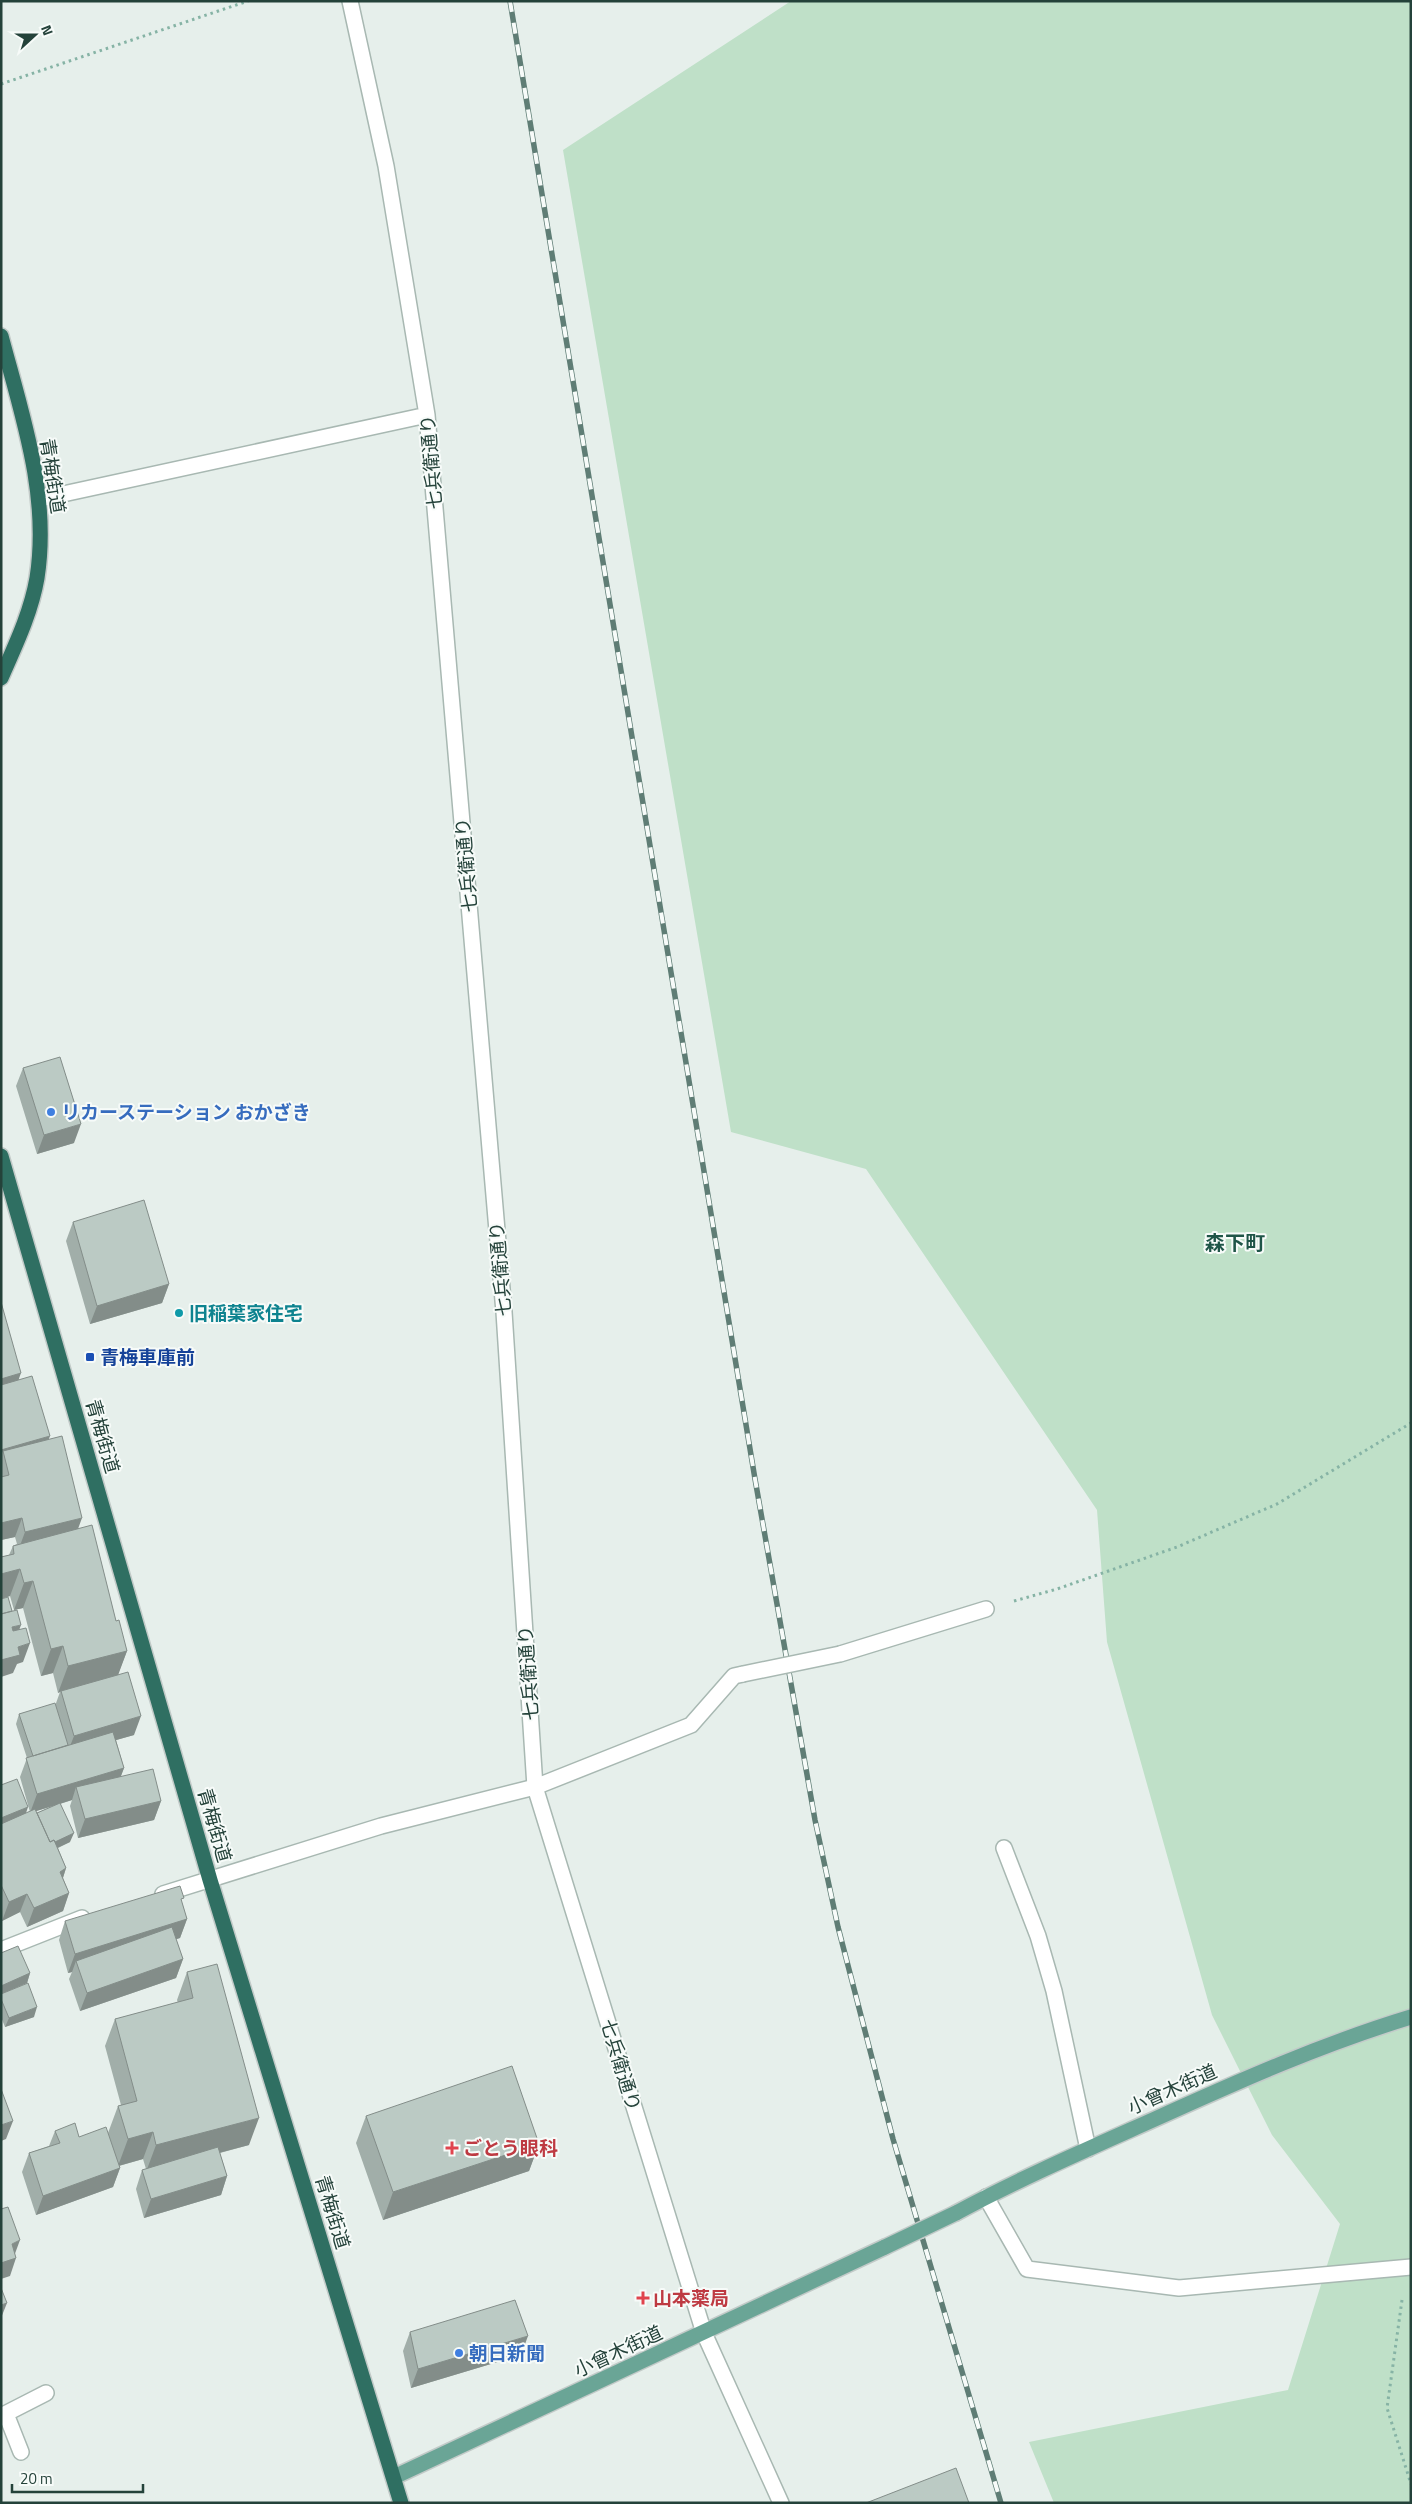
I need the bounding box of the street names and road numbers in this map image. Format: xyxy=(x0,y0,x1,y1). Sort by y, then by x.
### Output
street label: 七兵衛通り xyxy=(412,413,449,511)
street label: 青梅街道 xyxy=(33,436,74,516)
street label: 七兵衛通り xyxy=(447,816,484,914)
street label: 七兵衛通り xyxy=(481,1220,518,1318)
street label: 青梅街道 xyxy=(79,1395,128,1476)
street label: 七兵衛通り xyxy=(510,1625,545,1721)
street label: 青梅街道 xyxy=(191,1784,240,1865)
street label: 七兵衛通り xyxy=(594,2015,649,2115)
street label: 小曾木街道 xyxy=(1122,2056,1221,2121)
street label: 青梅街道 xyxy=(308,2171,358,2252)
street label: 小曾木街道 xyxy=(569,2317,667,2384)

